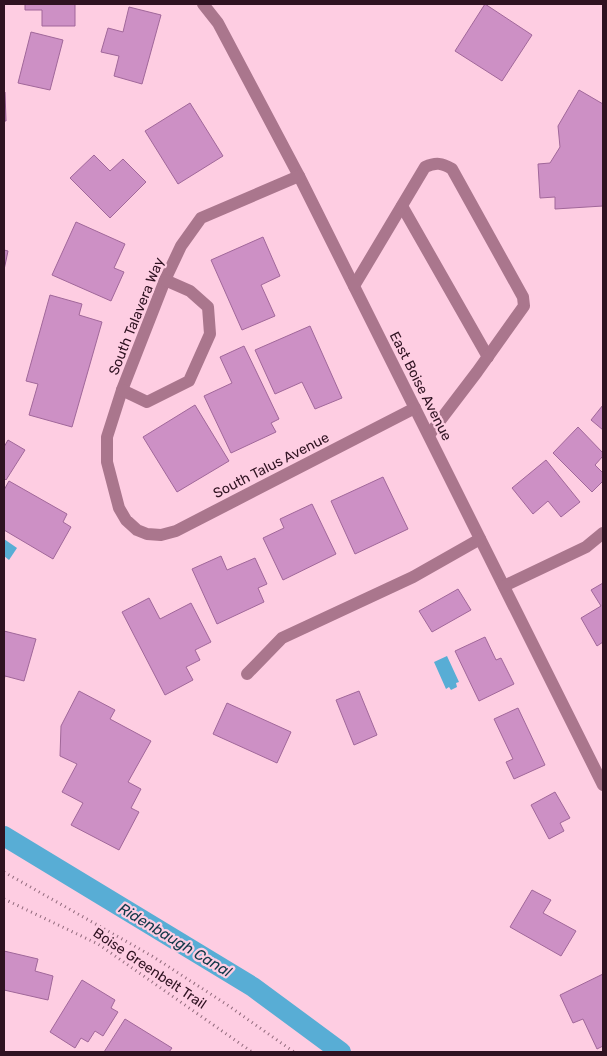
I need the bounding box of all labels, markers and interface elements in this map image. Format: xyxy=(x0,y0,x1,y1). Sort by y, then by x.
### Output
street label: South Talavera Way xyxy=(105,255,168,378)
street label: East Boise Avenue xyxy=(386,329,455,444)
street label: South Talus Avenue xyxy=(210,429,332,502)
water label: Ridenbaugh Canal xyxy=(115,899,235,981)
street label: Boise Greenbelt Trail xyxy=(90,924,210,1013)

